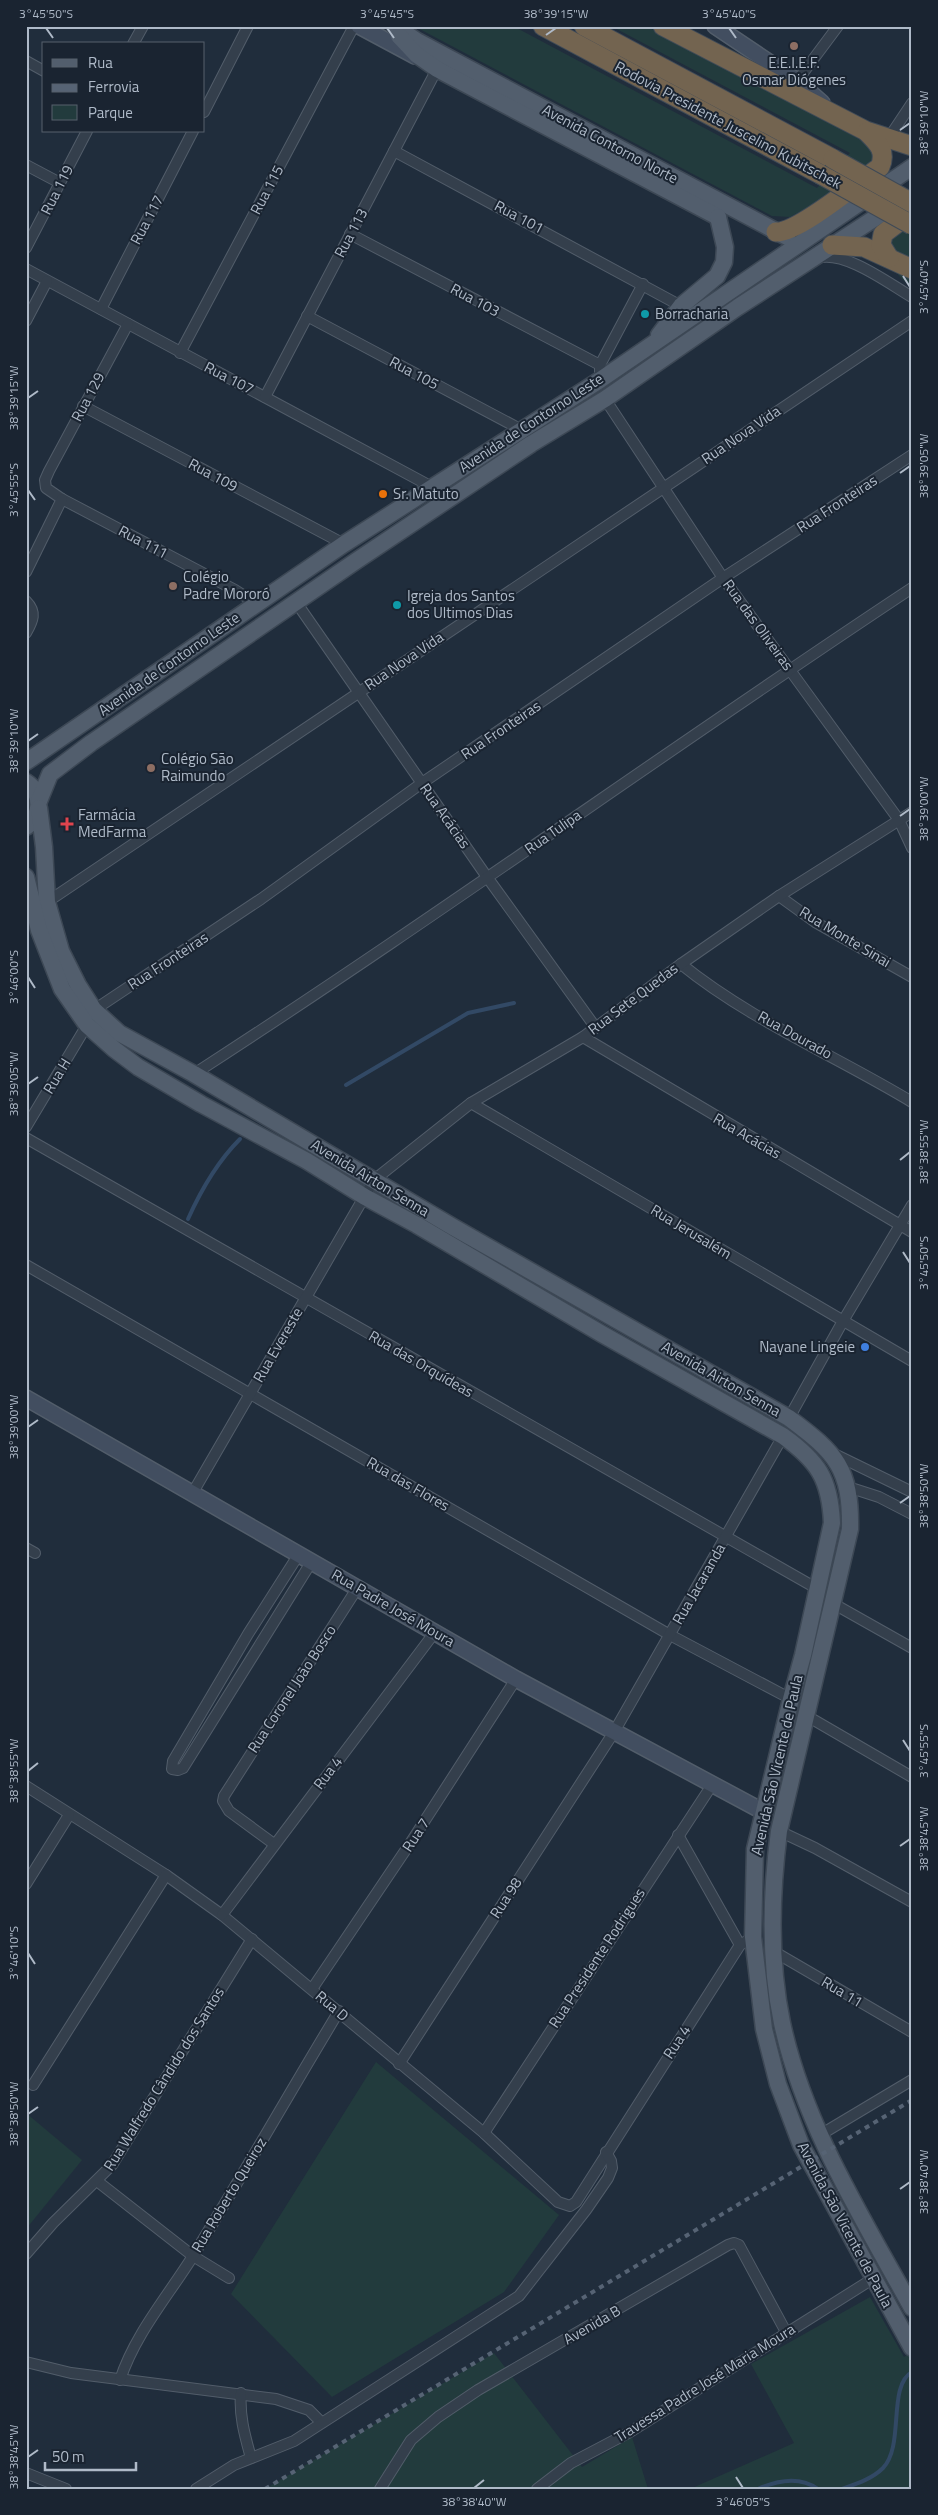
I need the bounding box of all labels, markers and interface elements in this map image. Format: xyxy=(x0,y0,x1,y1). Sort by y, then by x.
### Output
text: 3°45'50"S xyxy=(19,4,73,23)
text: 3°45'45"S xyxy=(360,4,414,23)
text: 38°39'15"W xyxy=(524,4,589,23)
text: 3°45'40"S xyxy=(702,4,756,23)
marker: E.E.I.E.F. Osmar Diógenes xyxy=(788,40,800,52)
legend xyxy=(42,42,205,132)
text: Rua xyxy=(88,51,113,74)
place label: E.E.I.E.F. Osmar Diógenes xyxy=(742,51,846,91)
street label: Rodovia Presidente Juscelino Kubitschek xyxy=(611,55,846,194)
text: Ferrovia xyxy=(88,75,140,98)
text: 38°39'10"W xyxy=(914,90,933,155)
street label: Avenida Contorno Norte xyxy=(538,98,682,189)
text: Parque xyxy=(88,101,133,124)
street label: Rua 119 xyxy=(34,161,79,219)
street label: Rua 115 xyxy=(244,161,289,219)
street label: Rua 117 xyxy=(124,191,169,249)
street label: Rua 101 xyxy=(490,194,548,239)
street label: Rua 113 xyxy=(328,204,373,262)
text: 3°45'40"S xyxy=(914,260,933,314)
street label: Rua 103 xyxy=(446,277,504,322)
place label: Borracharia xyxy=(655,302,729,325)
marker: Borracharia xyxy=(639,308,651,320)
street label: Rua 105 xyxy=(385,350,443,395)
street label: Rua 107 xyxy=(200,355,258,400)
text: 38°39'15"W xyxy=(4,365,23,430)
street label: Avenida de Contorno Leste xyxy=(454,367,608,478)
street label: Rua 129 xyxy=(65,368,110,426)
street label: Rua Nova Vida xyxy=(696,399,785,470)
text: 38°39'05"W xyxy=(914,433,933,498)
street label: Rua 109 xyxy=(184,452,242,497)
text: 3°45'55"S xyxy=(4,463,23,517)
street label: Rua Fronteiras xyxy=(792,469,882,538)
place label: Sr. Matuto xyxy=(393,482,459,505)
marker: Sr. Matuto xyxy=(377,488,389,500)
street label: Rua 111 xyxy=(114,519,172,564)
place label: Colégio Padre Mororó xyxy=(183,565,270,605)
street label: Rua das Oliveiras xyxy=(717,574,799,675)
marker: Colégio Padre Mororó xyxy=(167,580,179,592)
place label: Igreja dos Santos dos Ultimos Dias xyxy=(407,584,515,624)
marker: Igreja dos Santos dos Ultimos Dias xyxy=(391,599,403,611)
street label: Avenida de Contorno Leste xyxy=(93,606,244,721)
street label: Rua Nova Vida xyxy=(359,625,448,696)
street label: Rua Fronteiras xyxy=(456,694,545,765)
text: 38°39'10"W xyxy=(4,708,23,773)
place label: Colégio São Raimundo xyxy=(161,747,234,787)
marker: Colégio São Raimundo xyxy=(145,762,157,774)
text: 38°39'00"W xyxy=(914,776,933,841)
street label: Rua Acácias xyxy=(414,778,476,853)
place label: Farmácia MedFarma xyxy=(78,803,147,843)
street label: Rua Tulipa xyxy=(520,803,586,860)
marker: Farmácia MedFarma xyxy=(60,817,74,831)
street label: Rua Monte Sinai xyxy=(795,900,895,973)
street label: Rua Fronteiras xyxy=(123,926,213,995)
text: 3°46'00"S xyxy=(4,950,23,1004)
street label: Rua Sete Quedas xyxy=(583,957,683,1040)
street label: Rua Dourado xyxy=(754,1005,837,1065)
text: 38°39'05"W xyxy=(4,1051,23,1116)
street label: Rua H xyxy=(37,1053,76,1098)
street label: Rua Acácias xyxy=(709,1107,786,1164)
text: 38°38'55"W xyxy=(914,1119,933,1184)
street label: Avenida Airton Senna xyxy=(307,1133,434,1222)
street label: Rua Jerusalém xyxy=(646,1198,736,1265)
text: 3°45'50"S xyxy=(914,1236,933,1290)
street label: Rua Evereste xyxy=(247,1303,308,1387)
street label: Rua das Orquídeas xyxy=(365,1324,478,1403)
street label: Avenida Airton Senna xyxy=(657,1335,786,1422)
place label: Nayane Lingeie xyxy=(759,1335,855,1358)
marker: Nayane Lingeie xyxy=(859,1341,871,1353)
text: 38°39'00"W xyxy=(4,1394,23,1459)
street label: Rua das Flores xyxy=(362,1450,454,1517)
text: 38°38'50"W xyxy=(914,1463,933,1528)
street label: Rua Jacaranda xyxy=(666,1539,731,1629)
street label: Rua Padre José Moura xyxy=(327,1563,460,1653)
street label: Rua Coronel João Bosco xyxy=(241,1620,342,1757)
street label: Avenida São Vicente de Paula xyxy=(745,1672,809,1857)
text: 3°45'55"S xyxy=(914,1724,933,1778)
text: 38°38'55"W xyxy=(4,1738,23,1803)
street label: Rua 4 xyxy=(307,1751,348,1794)
text: 38°38'45"W xyxy=(914,1806,933,1871)
street label: Rua 7 xyxy=(396,1813,435,1856)
street label: Rua 98 xyxy=(484,1873,527,1923)
street label: Rua Presidente Rodrigues xyxy=(543,1883,651,2032)
text: 3°46'10"S xyxy=(4,1926,23,1980)
street label: Rua 11 xyxy=(817,1970,867,2013)
street label: Rua Walfredo Cândido dos Santos xyxy=(97,1982,230,2175)
street label: Rua D xyxy=(311,1985,354,2027)
street label: Rua 4 xyxy=(657,2020,696,2063)
text: 38°38'50"W xyxy=(4,2081,23,2146)
street label: Rua Roberto Queiroz xyxy=(185,2133,272,2257)
street label: Avenida São Vicente de Paula xyxy=(792,2138,899,2312)
text: 38°38'40"W xyxy=(914,2149,933,2214)
street label: Avenida B xyxy=(559,2299,625,2350)
street label: Travessa Padre José Maria Moura xyxy=(610,2317,800,2448)
text: 38°38'45"W xyxy=(4,2424,23,2489)
scale bar xyxy=(45,2440,136,2472)
text: 50 m xyxy=(52,2445,85,2468)
text: 38°38'40"W xyxy=(442,2492,507,2511)
text: 3°46'05"S xyxy=(716,2492,770,2511)

